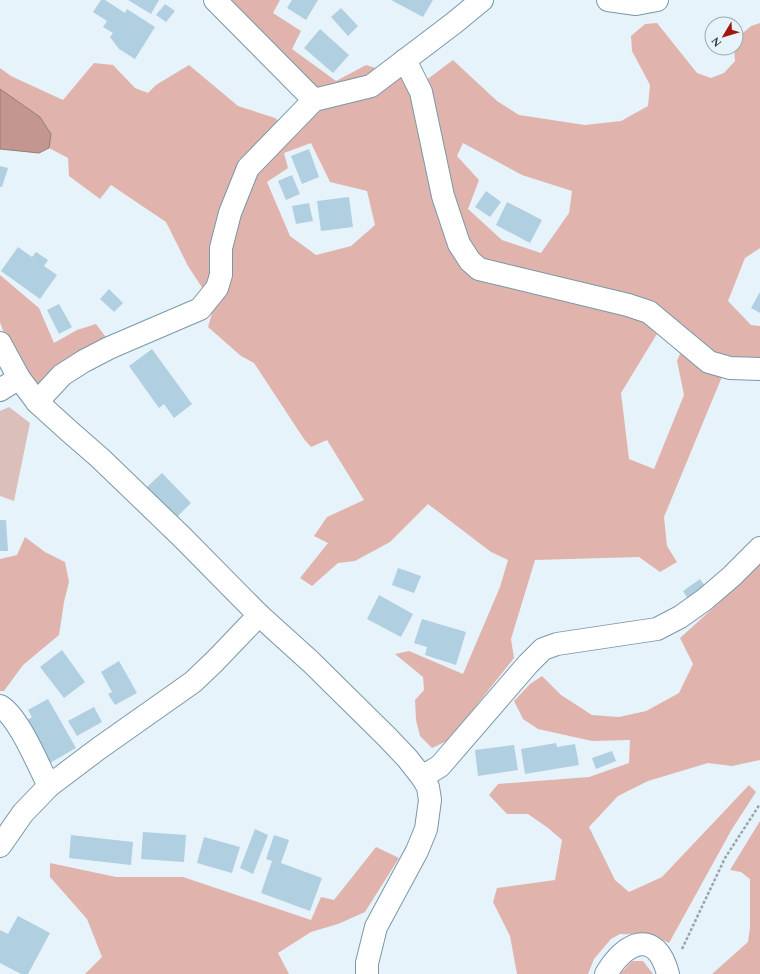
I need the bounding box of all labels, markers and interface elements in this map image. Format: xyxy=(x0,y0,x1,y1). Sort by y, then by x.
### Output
north arrow xyxy=(704,16,744,56)
text: N xyxy=(707,33,726,51)

